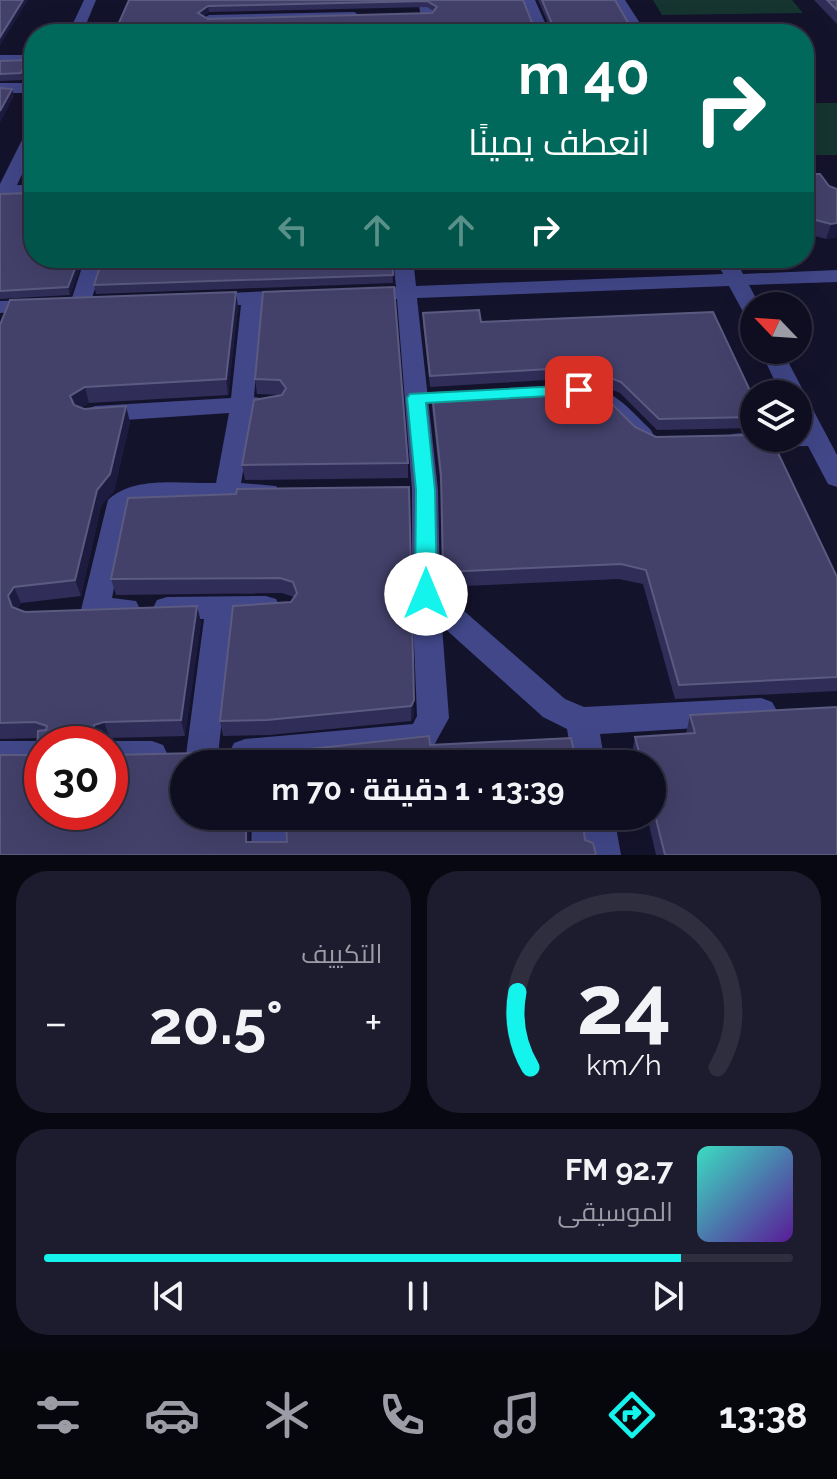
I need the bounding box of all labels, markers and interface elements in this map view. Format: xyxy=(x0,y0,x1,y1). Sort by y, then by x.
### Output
text: 40 m xyxy=(518,41,650,107)
icon: right xyxy=(678,56,782,160)
text: انعطف يمينًا xyxy=(468,121,650,163)
icon: left xyxy=(271,208,315,252)
icon: ahead xyxy=(355,208,399,252)
icon: ahead xyxy=(439,208,483,252)
icon: right xyxy=(523,208,567,252)
north arrow xyxy=(740,292,812,364)
map controls xyxy=(740,292,812,452)
pin xyxy=(545,356,613,424)
icon: arrive xyxy=(557,368,601,412)
button: layers xyxy=(740,380,812,452)
position arrow xyxy=(384,552,468,636)
speed limit sign: 30 xyxy=(24,726,128,830)
text: 13:39 · 1 دقيقة · 70 m xyxy=(272,772,564,807)
text: التكييف xyxy=(301,939,383,969)
text: 24 xyxy=(577,956,671,1053)
text: 20.5° xyxy=(149,988,283,1058)
text: − xyxy=(44,997,68,1048)
text: + xyxy=(364,997,382,1048)
text: km/h xyxy=(586,1048,661,1082)
text: 92.7 FM xyxy=(565,1152,673,1187)
text: الموسيقى xyxy=(558,1197,673,1227)
icon: previous xyxy=(147,1274,191,1318)
icon: pause xyxy=(396,1274,440,1318)
icon: next xyxy=(646,1274,690,1318)
icon: filters xyxy=(30,1387,86,1443)
icon: car xyxy=(144,1387,200,1443)
icon: climate xyxy=(259,1387,315,1443)
icon: phone xyxy=(374,1387,430,1443)
icon: music xyxy=(489,1387,545,1443)
icon: directions xyxy=(604,1387,660,1443)
text: 13:38 xyxy=(719,1394,808,1436)

